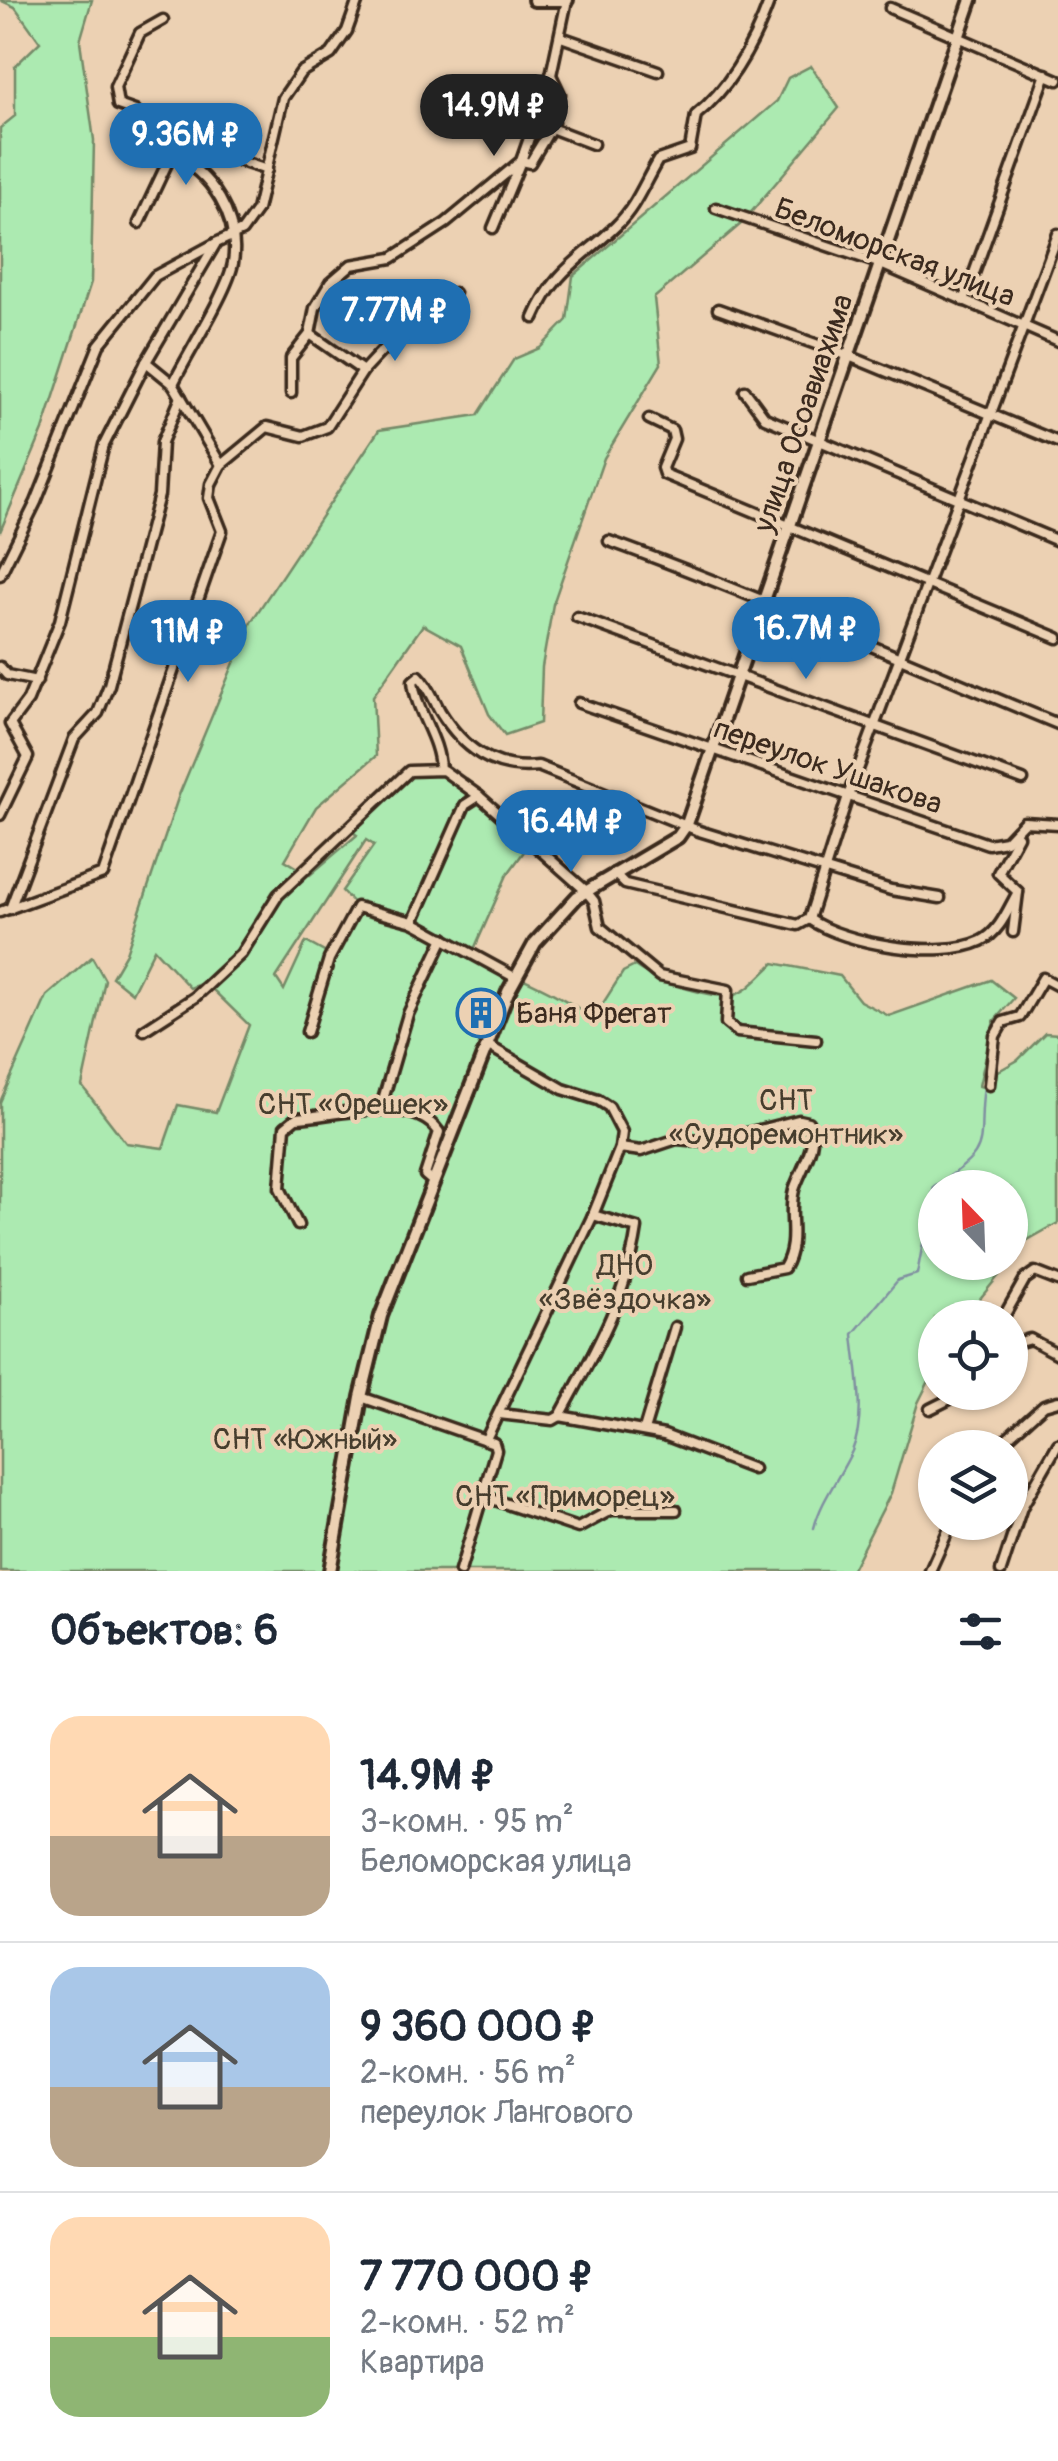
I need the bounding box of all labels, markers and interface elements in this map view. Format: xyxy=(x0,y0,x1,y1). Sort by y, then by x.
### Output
pin: 14.9M ₽ xyxy=(402,74,586,159)
text: 14.9M ₽ xyxy=(442,86,546,126)
pin: 9.36M ₽ xyxy=(94,103,278,188)
text: 9.36M ₽ xyxy=(131,115,241,155)
street label: Беломорская улица xyxy=(769,190,1020,315)
pin: 7.77M ₽ xyxy=(303,279,487,364)
street label: улица Осоавиахима xyxy=(745,289,862,538)
text: 7.77M ₽ xyxy=(342,291,448,331)
pin: 16.7M ₽ xyxy=(714,597,898,682)
pin: 11M ₽ xyxy=(118,600,258,685)
text: 16.7M ₽ xyxy=(754,609,858,649)
text: 11M ₽ xyxy=(151,612,225,652)
street label: переулок Ушакова xyxy=(709,710,947,823)
pin: 16.4M ₽ xyxy=(479,790,663,875)
text: 16.4M ₽ xyxy=(518,802,624,842)
building icon: Баня Фрегат xyxy=(455,987,507,1039)
place label: Баня Фрегат xyxy=(516,995,672,1032)
park label: СНТ «Судоремонтник» xyxy=(669,1082,903,1153)
park label: СНТ «Орешек» xyxy=(258,1086,448,1123)
north arrow xyxy=(918,1170,1028,1280)
map controls xyxy=(918,1170,1028,1540)
park label: ДНО «Звёздочка» xyxy=(539,1247,711,1318)
button: locate xyxy=(918,1300,1028,1410)
park label: СНТ «Южный» xyxy=(213,1421,397,1458)
button: layers xyxy=(918,1430,1028,1540)
park label: СНТ «Приморец» xyxy=(455,1478,675,1515)
icon: filters xyxy=(953,1604,1008,1659)
text: Объектов: 6 xyxy=(50,1605,278,1657)
text: 14.9M ₽ xyxy=(360,1750,496,1802)
icon: home xyxy=(130,1756,250,1876)
text: 3-комн. · 95 m² xyxy=(360,1802,574,1842)
text: Беломорская улица xyxy=(360,1842,632,1882)
text: 9 360 000 ₽ xyxy=(360,2001,597,2053)
icon: home xyxy=(130,2007,250,2127)
text: 2-комн. · 56 m² xyxy=(360,2053,576,2093)
text: переулок Лангового xyxy=(360,2093,633,2133)
text: 7 770 000 ₽ xyxy=(360,2251,594,2303)
icon: home xyxy=(130,2257,250,2377)
text: 2-комн. · 52 m² xyxy=(360,2303,575,2343)
text: Квартира xyxy=(360,2343,484,2383)

